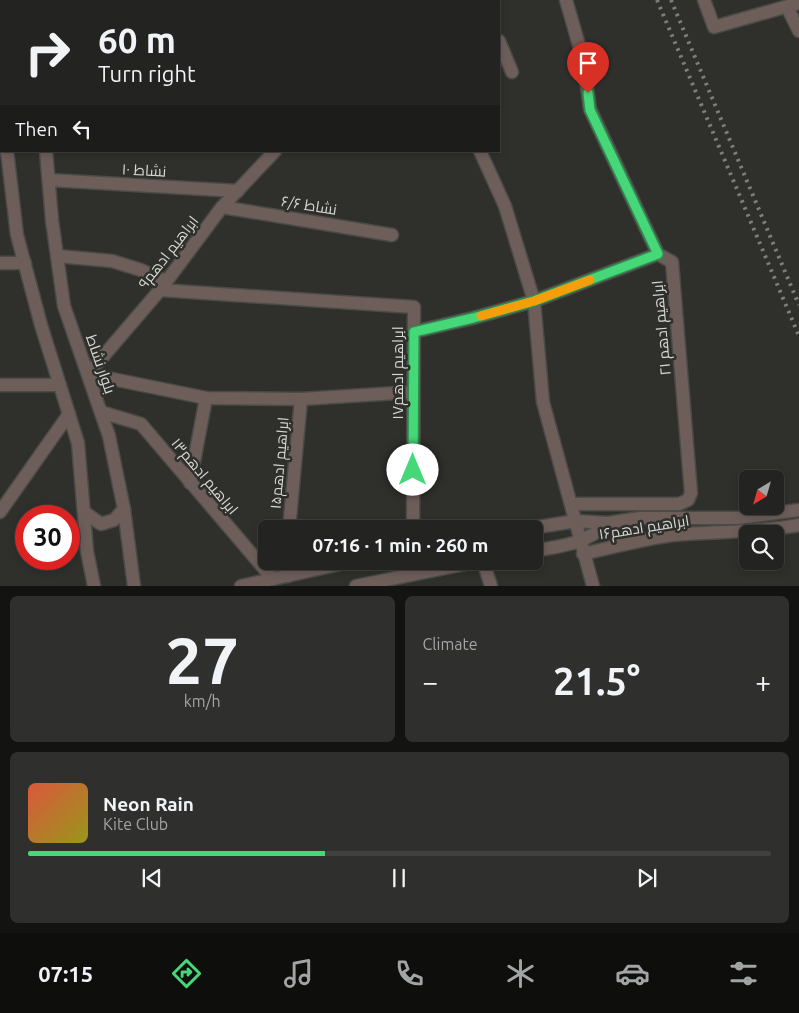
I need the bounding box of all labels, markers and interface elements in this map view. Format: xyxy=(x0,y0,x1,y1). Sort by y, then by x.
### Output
icon: right xyxy=(15,20,80,85)
text: 60 m xyxy=(98,20,176,60)
pin xyxy=(567,42,609,93)
icon: arrive xyxy=(574,49,602,77)
text: Turn right xyxy=(98,61,196,86)
icon: left xyxy=(68,115,96,143)
text: Then xyxy=(15,118,58,140)
street label: نشاط ۱۰ xyxy=(121,160,167,180)
street label: نشاط ۶/۶ xyxy=(280,192,338,218)
street label: ابراهیم ادهم۹ xyxy=(134,212,203,293)
street label: ابراهیم ادهم ۲۱ xyxy=(648,280,676,376)
street label: ابراهیم ادهم۱۷ xyxy=(389,326,408,420)
street label: بلوار نشاط xyxy=(82,332,119,396)
street label: ابراهیم ادهم۱۵ xyxy=(267,416,293,510)
street label: ابراهیم ادهم۱۳ xyxy=(167,434,242,519)
position arrow xyxy=(386,443,438,495)
north arrow xyxy=(739,470,784,515)
map controls xyxy=(739,470,784,570)
speed limit sign: 30 xyxy=(15,505,80,570)
street label: ابراهیم ادهم۱۶ xyxy=(598,511,691,545)
button: search xyxy=(739,525,784,570)
text: 07:16 · 1 min · 260 m xyxy=(313,534,488,556)
text: 27 xyxy=(166,623,239,696)
text: Climate xyxy=(423,635,478,653)
text: 21.5° xyxy=(553,660,640,702)
text: − xyxy=(423,666,438,697)
text: + xyxy=(755,666,771,697)
text: km/h xyxy=(184,692,221,710)
text: Neon Rain xyxy=(103,793,194,815)
text: Kite Club xyxy=(103,815,168,833)
icon: previous xyxy=(138,864,166,892)
icon: pause xyxy=(385,864,413,892)
icon: next xyxy=(633,864,661,892)
icon: directions xyxy=(169,956,204,991)
icon: music xyxy=(281,956,316,991)
icon: phone xyxy=(392,956,427,991)
icon: climate xyxy=(503,956,538,991)
icon: car xyxy=(615,956,650,991)
icon: filters xyxy=(726,956,761,991)
text: 07:15 xyxy=(38,961,93,986)

